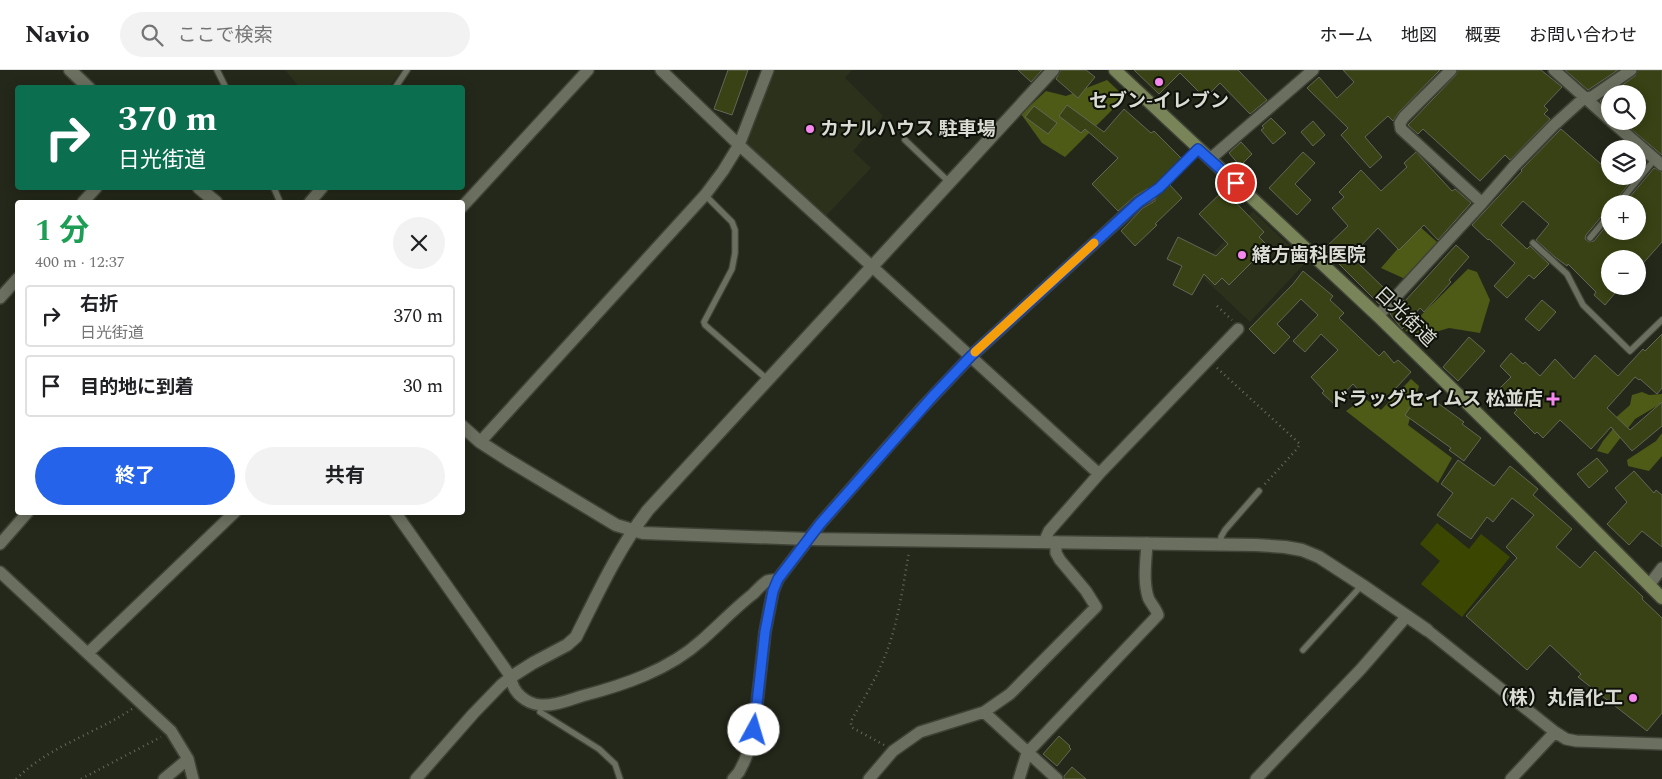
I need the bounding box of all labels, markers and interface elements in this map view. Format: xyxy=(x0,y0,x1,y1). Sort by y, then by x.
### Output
search box xyxy=(120,12,470,57)
text: Navio xyxy=(25,17,90,53)
icon: search xyxy=(138,21,166,49)
text: ここで検索 xyxy=(178,21,273,50)
text: ホーム xyxy=(1320,22,1373,49)
text: 地図 xyxy=(1401,22,1437,49)
text: 概要 xyxy=(1465,22,1501,49)
text: お問い合わせ xyxy=(1529,22,1637,49)
marker: セブン-イレブン xyxy=(1153,76,1165,88)
map controls xyxy=(1601,85,1646,295)
button: search xyxy=(1601,85,1646,130)
place label: セブン-イレブン xyxy=(1089,87,1229,116)
text: 370 m xyxy=(118,93,217,146)
icon: right xyxy=(35,105,100,170)
place label: カナルハウス 駐車場 xyxy=(820,115,996,144)
marker: カナルハウス 駐車場 xyxy=(804,123,816,135)
button: layers xyxy=(1601,140,1646,185)
text: 日光街道 xyxy=(118,144,206,177)
pin xyxy=(1215,162,1257,204)
icon: arrive xyxy=(1222,169,1250,197)
button: + xyxy=(1601,195,1646,240)
text: 1 分 xyxy=(35,208,89,254)
button: close xyxy=(393,217,445,269)
place label: 緒方歯科医院 xyxy=(1252,241,1366,270)
marker: 緒方歯科医院 xyxy=(1236,249,1248,261)
text: 400 m · 12:37 xyxy=(35,250,125,274)
button: − xyxy=(1601,250,1646,295)
street label: 日光街道 xyxy=(1368,280,1442,354)
text: 右折 xyxy=(80,290,118,319)
icon: right xyxy=(37,302,65,330)
text: 370 m xyxy=(393,302,443,331)
text: 日光街道 xyxy=(80,321,144,345)
icon: arrive xyxy=(37,372,65,400)
text: 30 m xyxy=(403,372,443,401)
text: 目的地に到着 xyxy=(80,373,194,402)
place label: ドラッグセイムス 松並店 xyxy=(1330,385,1543,414)
marker: ドラッグセイムス 松並店 xyxy=(1547,393,1559,405)
button: 終了 xyxy=(35,447,235,505)
button: 共有 xyxy=(245,447,445,505)
place label: （株）丸信化工 xyxy=(1490,684,1623,713)
marker: （株）丸信化工 xyxy=(1627,692,1639,704)
position arrow xyxy=(727,703,779,755)

